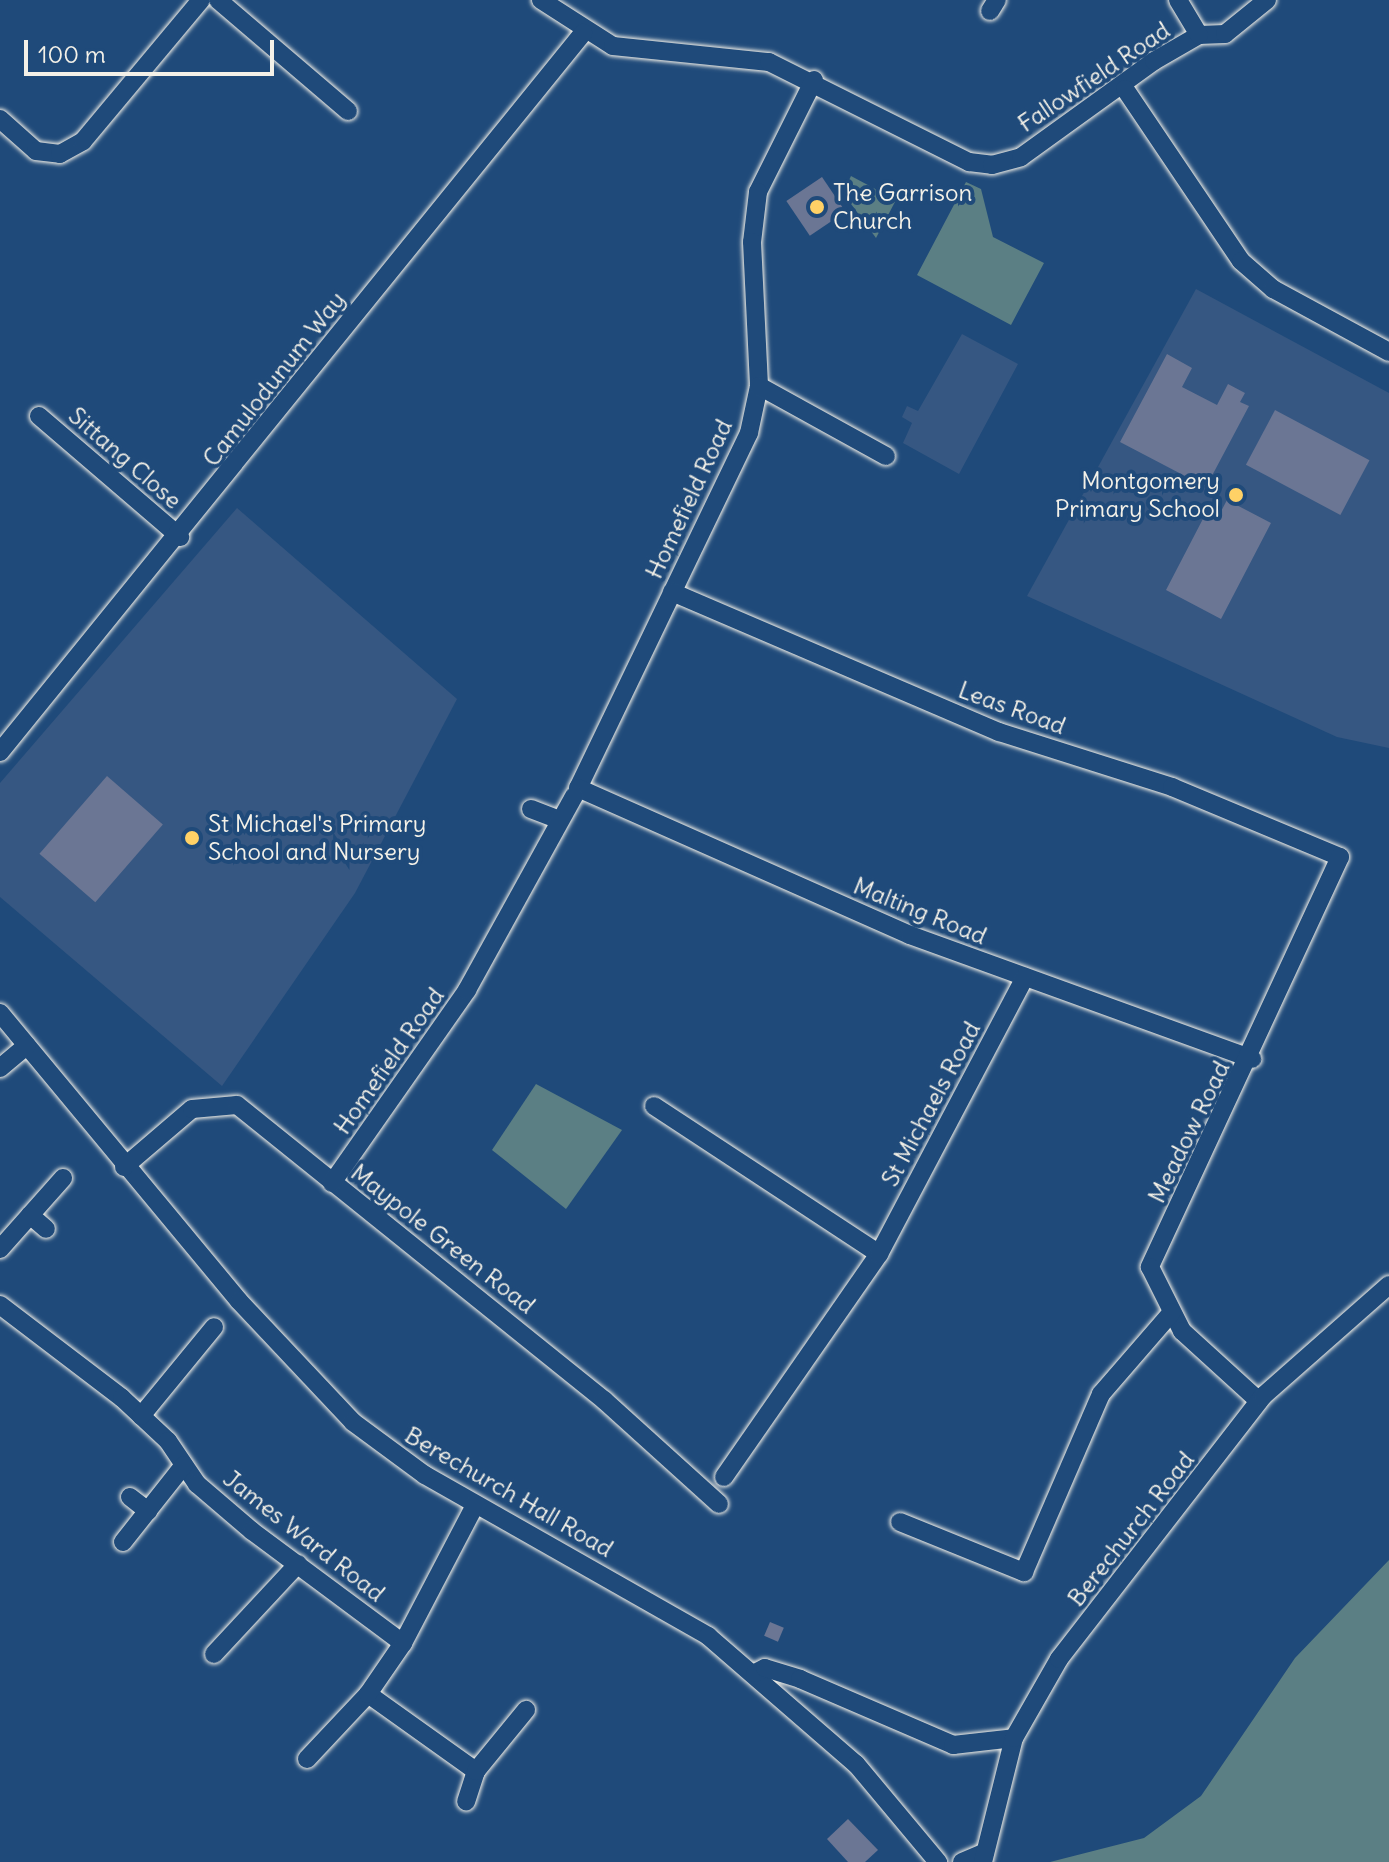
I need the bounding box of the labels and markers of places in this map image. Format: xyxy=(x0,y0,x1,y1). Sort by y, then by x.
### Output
place label: The Garrison Church xyxy=(833,179,972,235)
marker: The Garrison Church xyxy=(808,198,826,216)
place label: Montgomery Primary School xyxy=(1055,467,1220,523)
marker: Montgomery Primary School xyxy=(1227,486,1245,504)
place label: St Michael's Primary School and Nursery xyxy=(208,810,426,866)
marker: St Michael's Primary School and Nursery xyxy=(183,829,201,847)

